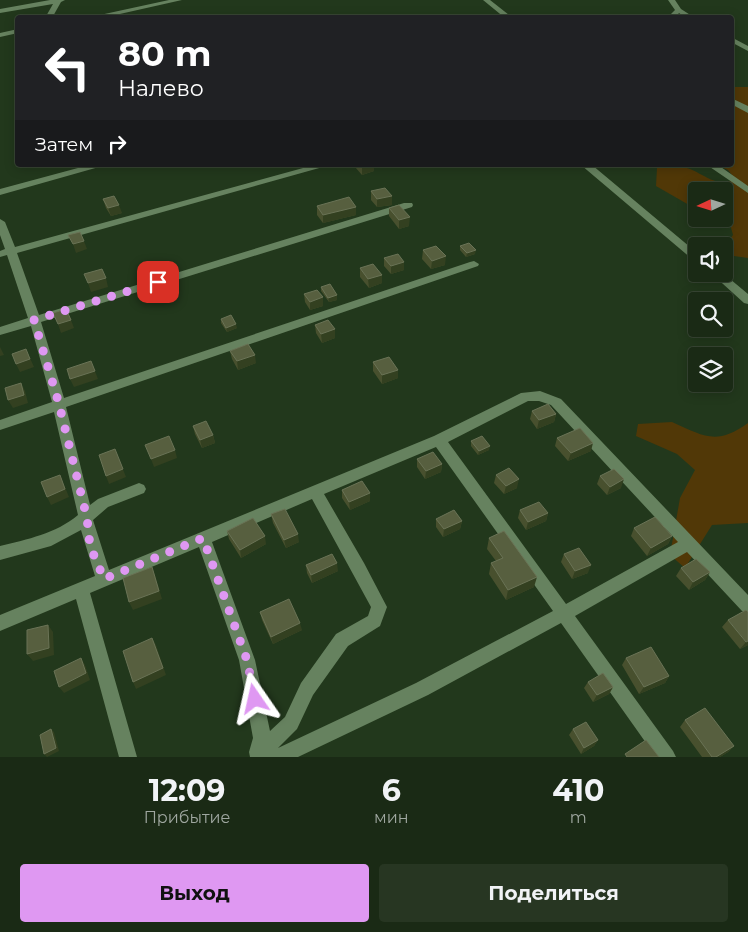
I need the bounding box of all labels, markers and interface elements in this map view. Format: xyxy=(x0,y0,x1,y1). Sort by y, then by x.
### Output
text: 80 m xyxy=(118,32,212,75)
icon: left xyxy=(35,35,100,100)
text: Налево xyxy=(118,75,204,102)
icon: right xyxy=(103,130,131,158)
text: Затем xyxy=(35,133,93,156)
north arrow xyxy=(688,182,732,228)
map controls xyxy=(688,182,733,392)
button: sound xyxy=(688,237,733,282)
pin xyxy=(137,261,179,303)
icon: arrive xyxy=(144,268,172,296)
button: search xyxy=(688,292,733,337)
button: layers xyxy=(688,347,733,392)
position arrow xyxy=(228,672,280,724)
text: 12:09 xyxy=(149,772,225,809)
text: 6 xyxy=(382,772,401,809)
text: 410 xyxy=(552,772,604,809)
text: Прибытие xyxy=(144,808,230,827)
text: мин xyxy=(374,808,409,827)
text: m xyxy=(570,808,587,827)
button: Выход xyxy=(20,864,369,922)
button: Поделиться xyxy=(379,864,728,922)

